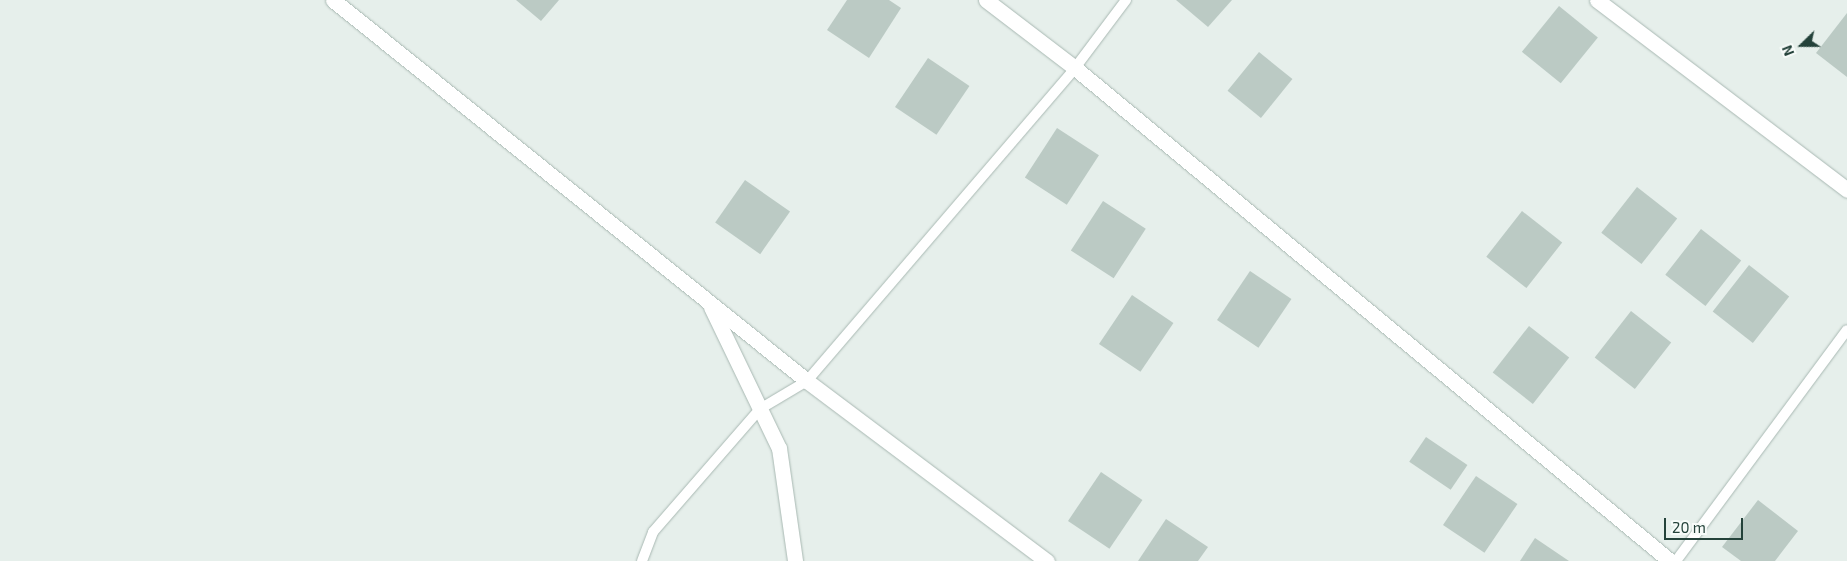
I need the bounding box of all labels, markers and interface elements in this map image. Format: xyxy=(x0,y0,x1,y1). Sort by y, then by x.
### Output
north arrow xyxy=(1777,20,1827,70)
text: N xyxy=(1778,43,1797,59)
scale bar xyxy=(1667,508,1746,540)
text: 20 m xyxy=(1672,518,1706,536)

